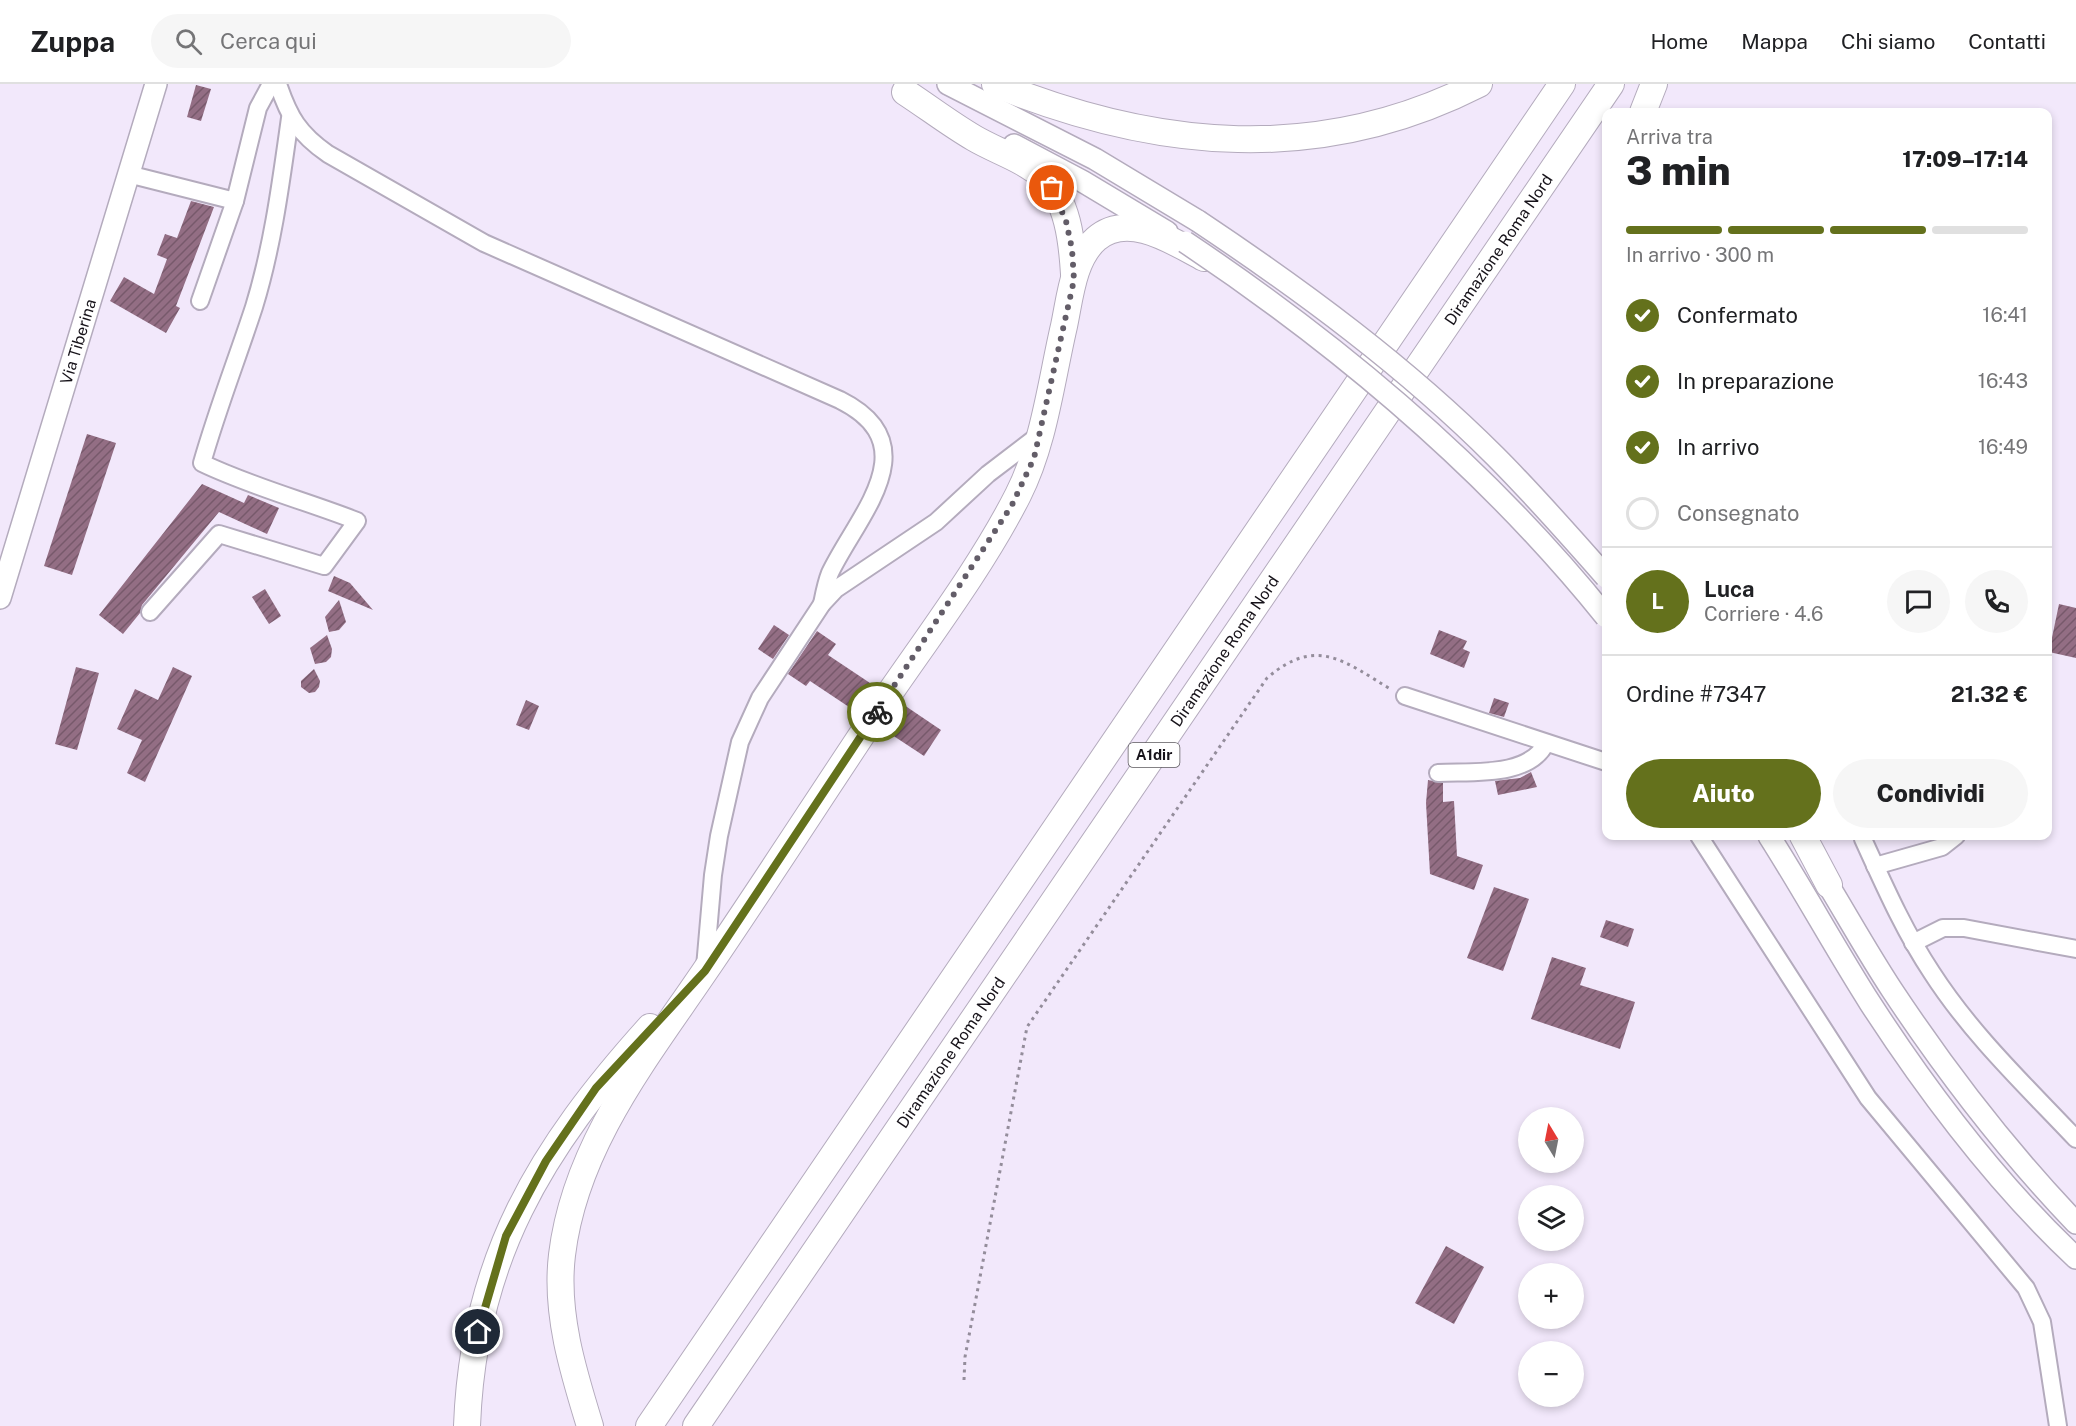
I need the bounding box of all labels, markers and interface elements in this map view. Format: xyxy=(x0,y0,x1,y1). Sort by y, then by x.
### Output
search box xyxy=(151,14,571,68)
text: Zuppa xyxy=(30,25,115,58)
icon: search xyxy=(172,25,205,58)
text: Cerca qui xyxy=(220,28,317,54)
text: Home xyxy=(1650,29,1708,54)
text: Mappa xyxy=(1741,29,1808,54)
text: Chi siamo xyxy=(1841,29,1935,54)
text: Contatti xyxy=(1968,29,2046,54)
text: Arriva tra xyxy=(1626,125,1713,149)
text: 17:09–17:14 xyxy=(1902,146,2028,172)
text: 3 min xyxy=(1626,148,1731,194)
pin xyxy=(1026,162,1077,213)
icon: bag xyxy=(1035,171,1068,204)
street label: Diramazione Roma Nord xyxy=(1441,171,1557,329)
text: In arrivo · 300 m xyxy=(1626,243,1774,267)
street label: Via Tiberina xyxy=(56,297,100,387)
icon: check xyxy=(1626,299,1659,332)
text: Confermato xyxy=(1677,302,1798,328)
text: 16:41 xyxy=(1982,303,2028,327)
icon: check xyxy=(1626,365,1659,398)
text: In preparazione xyxy=(1677,368,1834,394)
text: 16:43 xyxy=(1978,369,2028,393)
icon: check xyxy=(1626,431,1659,464)
text: In arrivo xyxy=(1677,434,1759,460)
text: 16:49 xyxy=(1978,435,2028,459)
text: Consegnato xyxy=(1677,500,1799,526)
button: chat xyxy=(1887,570,1950,633)
button: phone xyxy=(1965,570,2028,633)
street label: Diramazione Roma Nord xyxy=(1167,572,1283,730)
text: Luca xyxy=(1704,576,1754,602)
text: L xyxy=(1651,588,1664,614)
text: Corriere · 4.6 xyxy=(1704,602,1824,626)
text: Ordine #7347 xyxy=(1626,681,1767,707)
text: 21.32 € xyxy=(1951,681,2028,707)
courier xyxy=(847,682,907,742)
icon: bike xyxy=(861,696,894,729)
road number: A1dir xyxy=(1128,743,1180,767)
button: Aiuto xyxy=(1626,759,1821,828)
button: Condividi xyxy=(1833,759,2028,828)
street label: Diramazione Roma Nord xyxy=(893,974,1009,1132)
north arrow xyxy=(1518,1107,1584,1173)
map controls xyxy=(1518,1107,1584,1407)
button: layers xyxy=(1518,1185,1584,1251)
button: + xyxy=(1518,1263,1584,1329)
pin xyxy=(452,1306,503,1357)
icon: home xyxy=(461,1315,494,1348)
button: − xyxy=(1518,1341,1584,1407)

